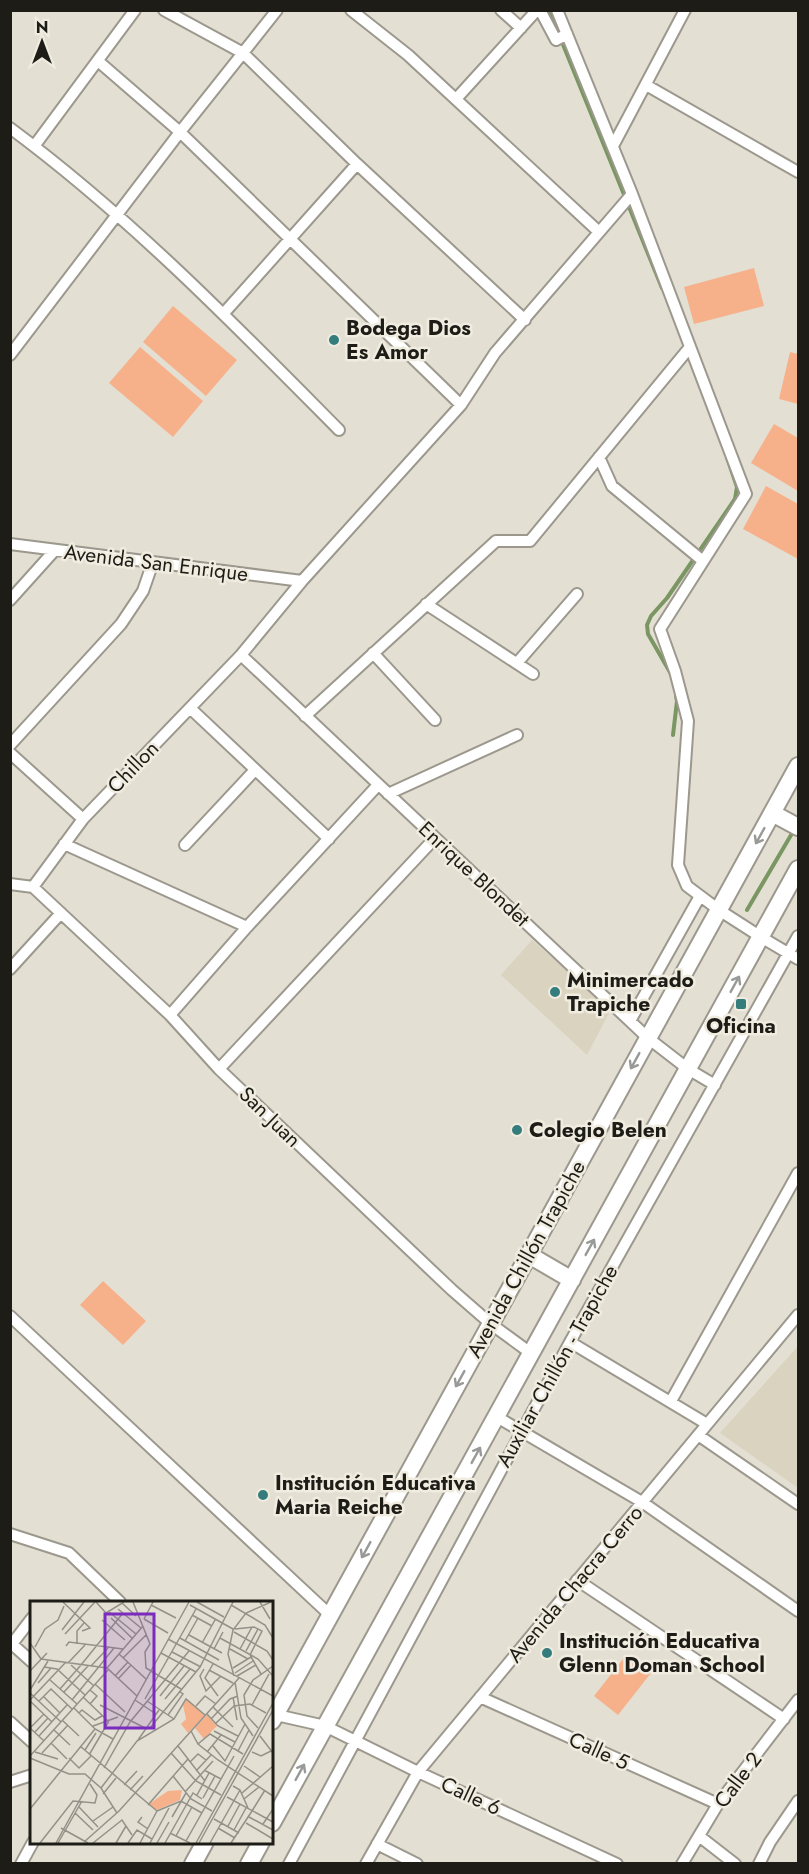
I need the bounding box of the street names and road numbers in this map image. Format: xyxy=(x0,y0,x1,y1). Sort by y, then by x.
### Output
street label: Avenida San Enrique xyxy=(62,537,250,589)
street label: Chillon xyxy=(100,734,166,800)
street label: Enrique Blondet xyxy=(412,815,536,933)
street label: San Juan xyxy=(232,1080,308,1154)
street label: Avenida Chillón Trapiche xyxy=(459,1155,593,1363)
street label: Auxiliar Chillón - Trapiche xyxy=(489,1259,625,1473)
street label: Avenida Chacra Cerro xyxy=(500,1499,650,1669)
street label: Calle 5 xyxy=(564,1724,634,1778)
street label: Calle 2 xyxy=(707,1746,769,1814)
street label: Calle 6 xyxy=(436,1769,506,1823)

